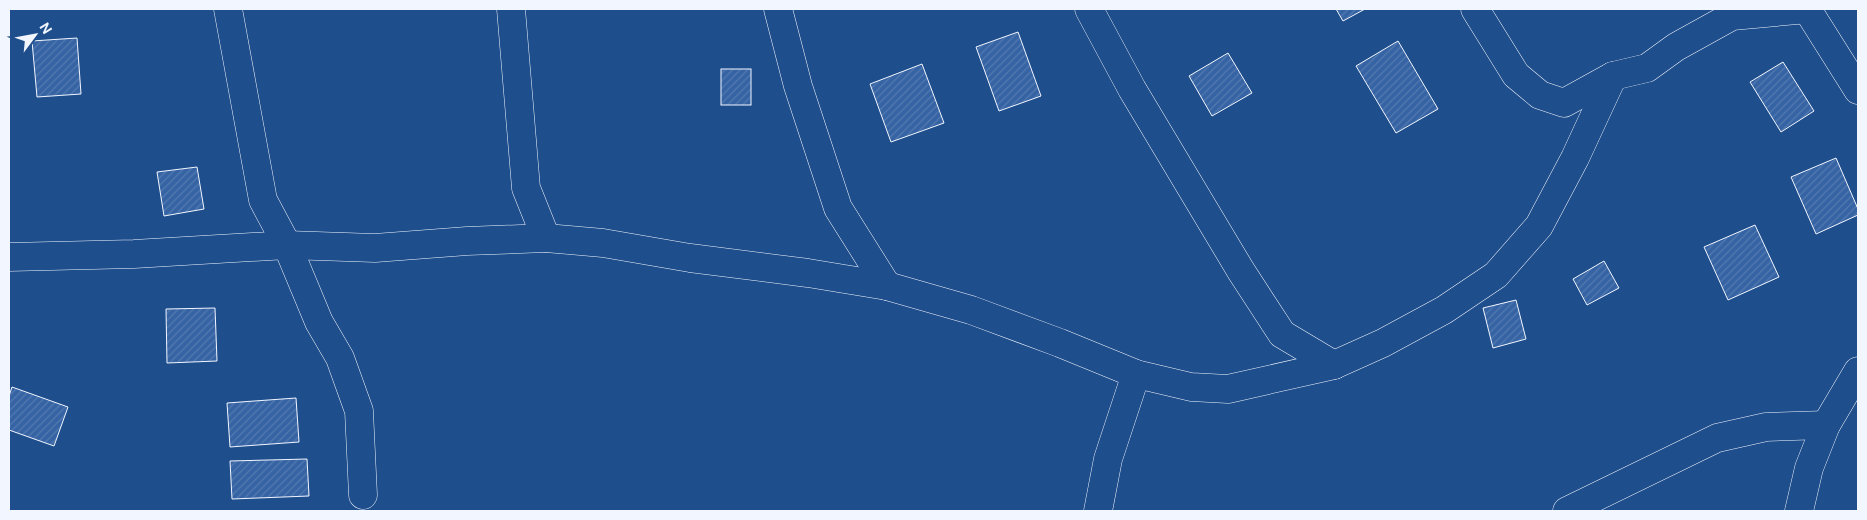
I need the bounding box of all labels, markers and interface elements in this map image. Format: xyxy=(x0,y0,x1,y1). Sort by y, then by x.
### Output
north arrow xyxy=(10,10,60,60)
text: N xyxy=(36,19,56,37)

